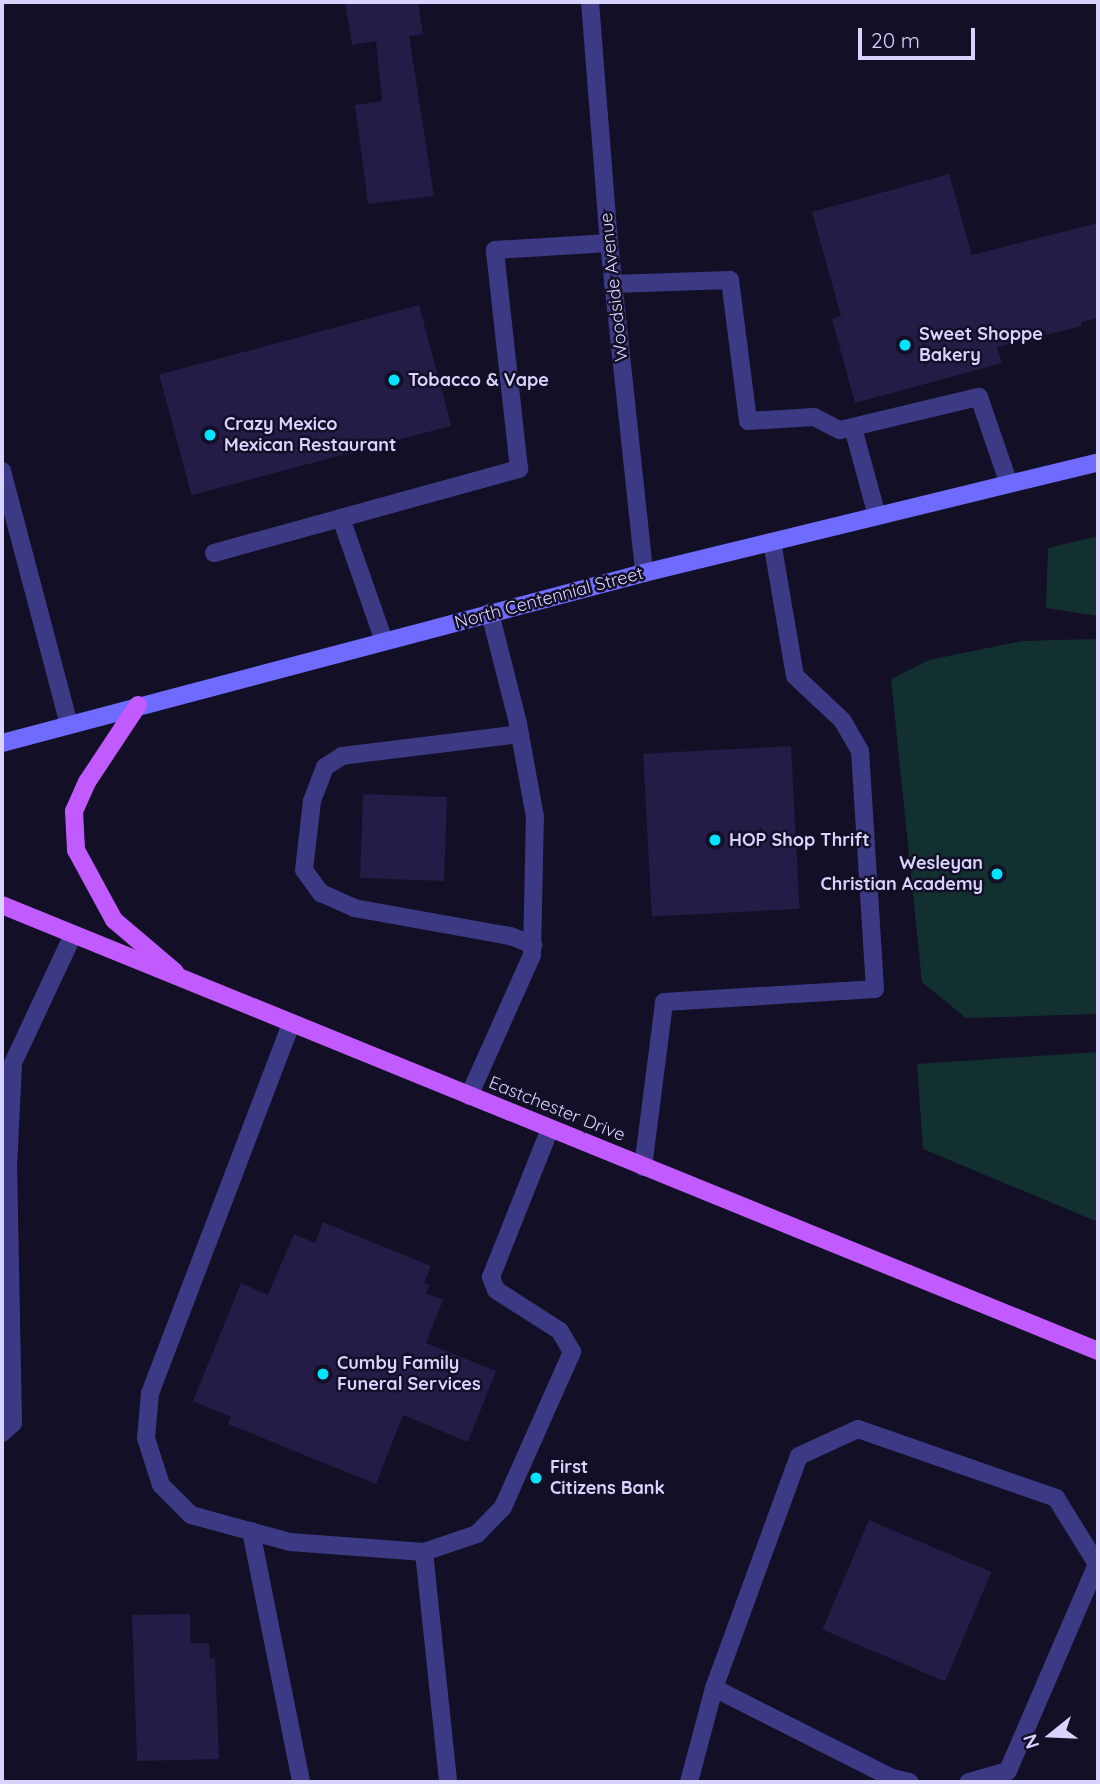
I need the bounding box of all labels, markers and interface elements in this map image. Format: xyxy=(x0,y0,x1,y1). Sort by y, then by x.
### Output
scale bar xyxy=(862,14,979,58)
text: 20 m xyxy=(871,27,920,53)
street label: Woodside Avenue xyxy=(595,211,633,363)
place label: Sweet Shoppe Bakery xyxy=(919,324,1043,366)
marker: Sweet Shoppe Bakery xyxy=(897,337,913,353)
place label: Tobacco & Vape xyxy=(408,369,549,391)
marker: Tobacco & Vape xyxy=(386,372,402,388)
place label: Crazy Mexico Mexican Restaurant xyxy=(224,414,396,457)
marker: Crazy Mexico Mexican Restaurant xyxy=(202,427,218,443)
street label: North Centennial Street xyxy=(452,562,646,634)
place label: HOP Shop Thrift xyxy=(729,829,870,851)
marker: HOP Shop Thrift xyxy=(707,832,723,848)
place label: Wesleyan Christian Academy xyxy=(821,853,983,896)
marker: Wesleyan Christian Academy xyxy=(989,866,1005,882)
street label: Eastchester Drive xyxy=(486,1072,628,1146)
place label: Cumby Family Funeral Services xyxy=(337,1353,481,1396)
marker: Cumby Family Funeral Services xyxy=(315,1366,331,1382)
place label: First Citizens Bank xyxy=(550,1457,665,1500)
marker: First Citizens Bank xyxy=(528,1470,544,1486)
north arrow xyxy=(1016,1700,1086,1770)
text: N xyxy=(1017,1731,1045,1752)

